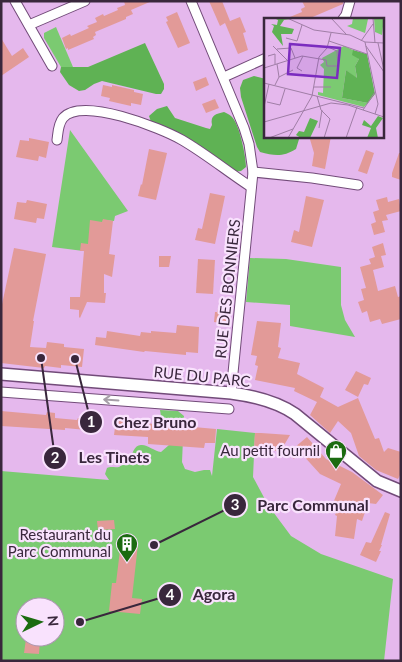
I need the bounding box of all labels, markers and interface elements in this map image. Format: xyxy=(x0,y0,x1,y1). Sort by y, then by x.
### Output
inset map xyxy=(264,18,384,138)
street label: RUE DES BONNIERS xyxy=(211,218,243,359)
street label: RUE DU PARC xyxy=(153,362,251,390)
one-way arrow xyxy=(103,395,119,404)
callout: Chez Bruno xyxy=(78,407,206,438)
text: 1 xyxy=(87,412,95,430)
text: Chez Bruno xyxy=(114,412,196,431)
shop icon: Au petit fournil xyxy=(324,439,348,470)
place label: Au petit fournil xyxy=(220,441,320,459)
callout: Les Tinets xyxy=(43,442,159,473)
text: Les Tinets xyxy=(79,447,149,466)
text: 2 xyxy=(51,448,60,466)
callout: Parc Communal xyxy=(222,490,379,521)
text: 3 xyxy=(231,495,239,513)
text: Parc Communal xyxy=(257,495,369,514)
place label: Restaurant du Parc Communal xyxy=(8,525,111,560)
building icon: Restaurant du Parc Communal xyxy=(115,532,139,563)
callout: Agora xyxy=(158,579,245,610)
text: Agora xyxy=(192,584,235,603)
text: 4 xyxy=(166,585,175,603)
north arrow xyxy=(15,597,65,647)
text: N xyxy=(45,615,62,627)

